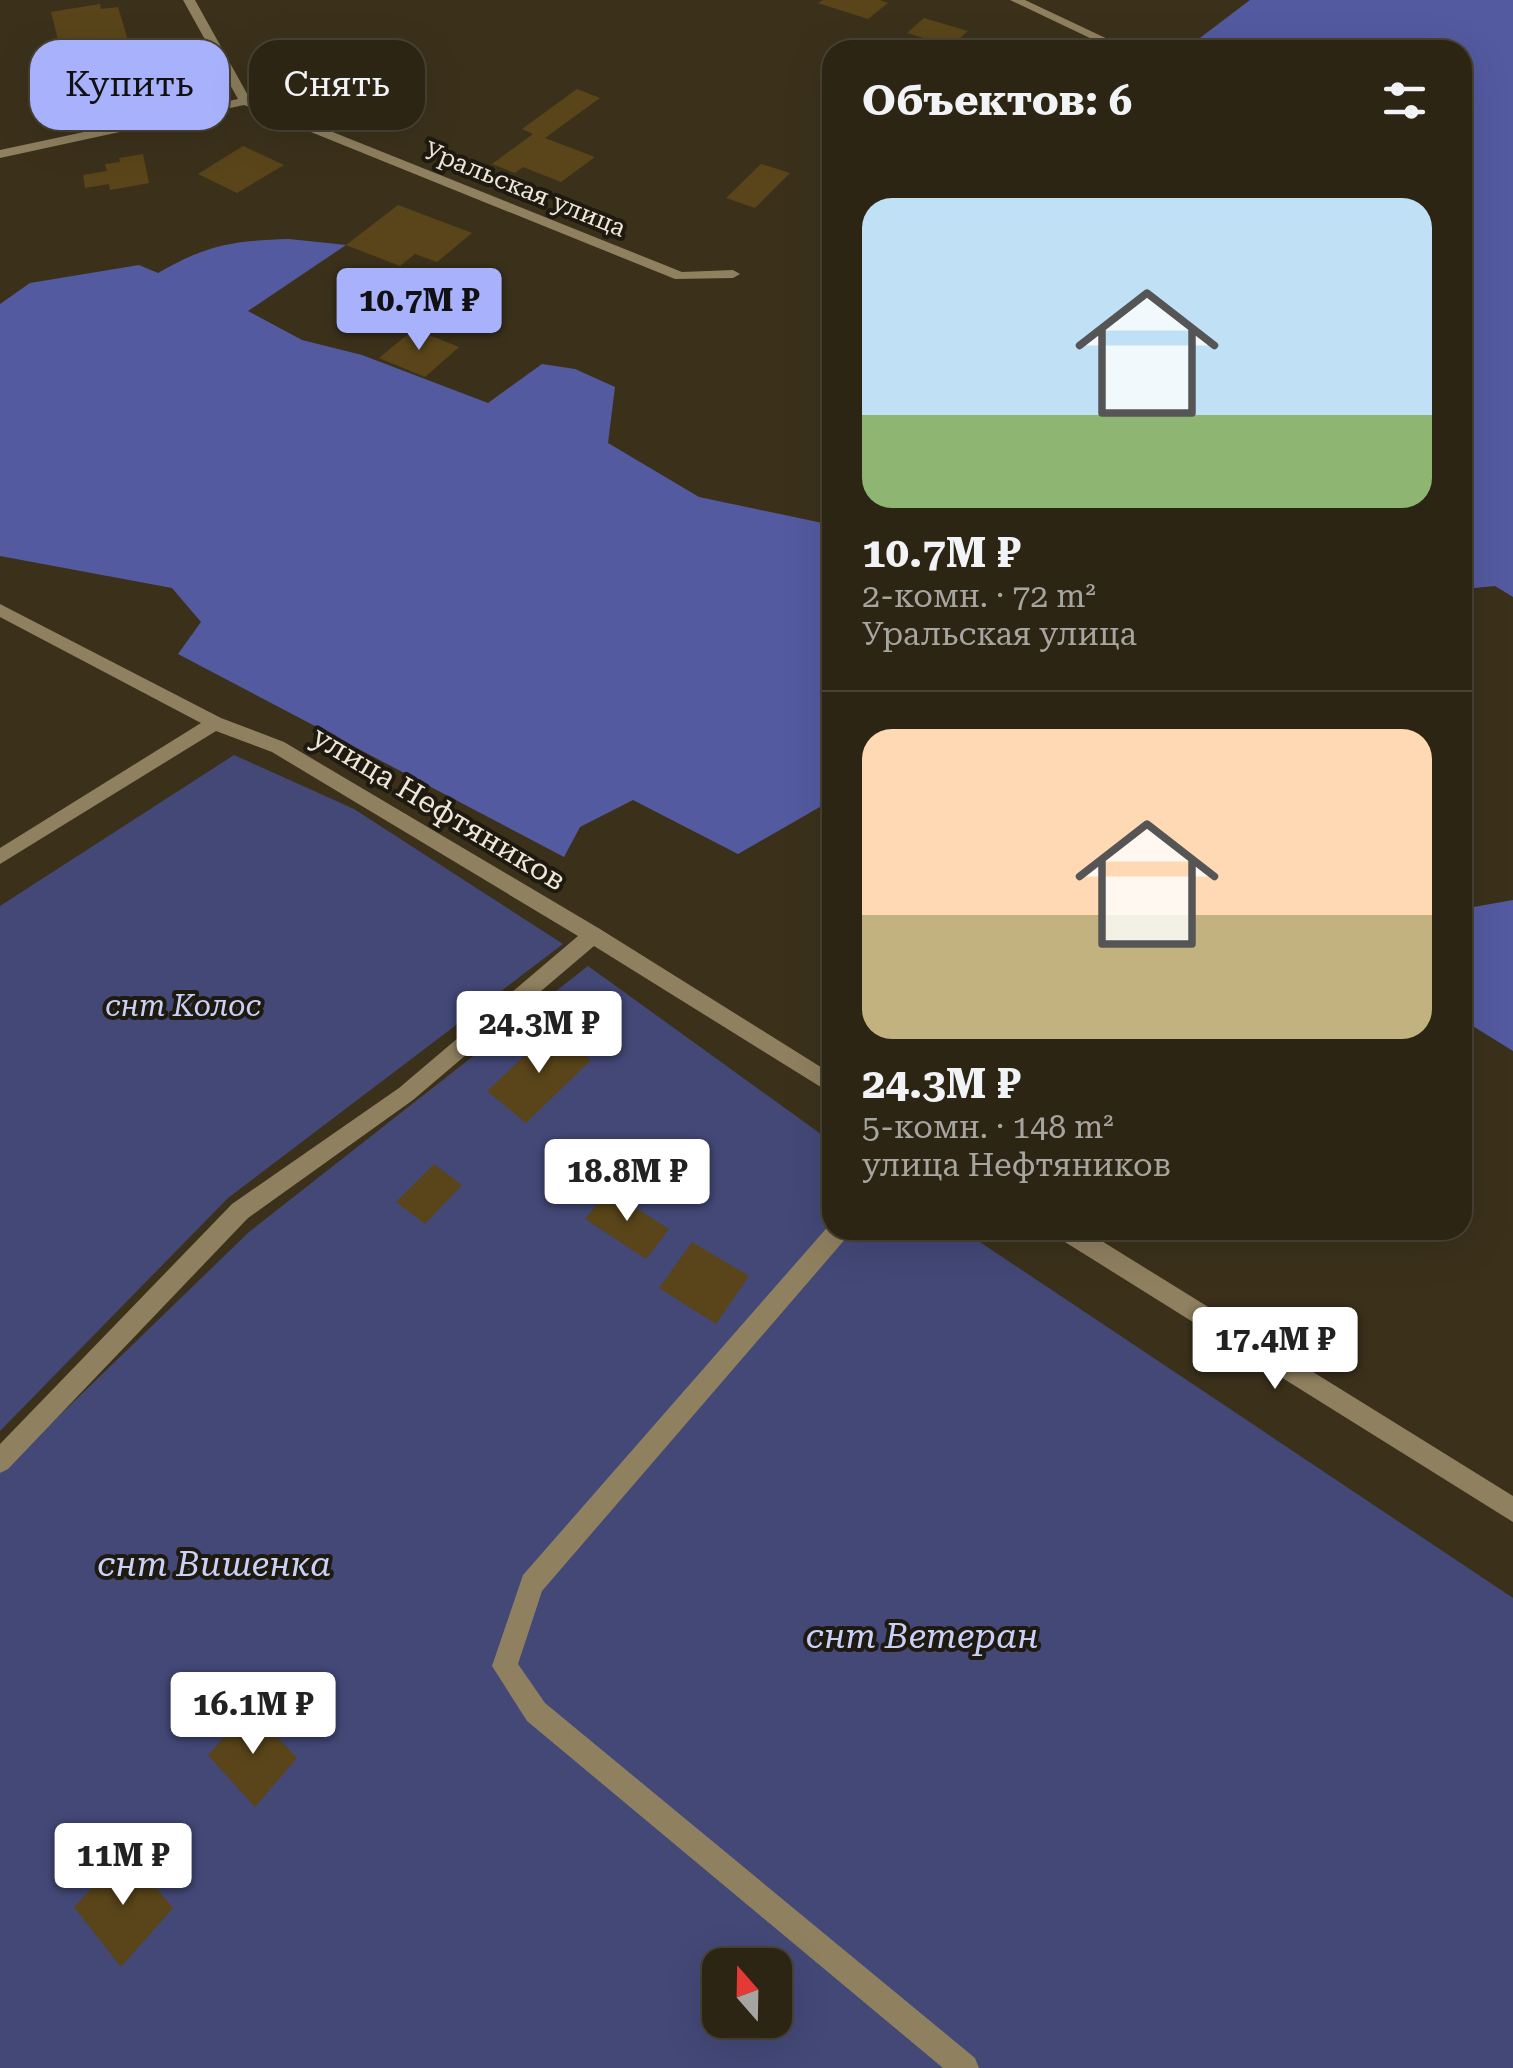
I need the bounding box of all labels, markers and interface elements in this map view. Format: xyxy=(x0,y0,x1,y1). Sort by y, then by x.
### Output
chip: Купить xyxy=(30,40,229,130)
chip: Снять xyxy=(249,40,425,130)
icon: filters xyxy=(1377,73,1432,128)
text: Объектов: 6 xyxy=(862,76,1132,125)
street label: Уральская улица xyxy=(420,135,630,243)
icon: home xyxy=(1057,263,1237,443)
pin: 10.7M ₽ xyxy=(327,268,511,353)
text: 10.7M ₽ xyxy=(359,281,479,319)
text: 10.7M ₽ xyxy=(862,528,1020,577)
text: 2-комн. · 72 m² xyxy=(862,577,1096,615)
text: Уральская улица xyxy=(862,615,1137,653)
street label: улица Нефтяников xyxy=(306,718,572,898)
icon: home xyxy=(1057,794,1237,974)
park label: снт Колос xyxy=(105,988,261,1023)
pin: 24.3M ₽ xyxy=(447,991,631,1076)
text: 24.3M ₽ xyxy=(479,1004,599,1042)
text: 24.3M ₽ xyxy=(862,1059,1020,1108)
text: 5-комн. · 148 m² xyxy=(862,1108,1114,1146)
pin: 18.8M ₽ xyxy=(535,1139,719,1224)
text: улица Нефтяников xyxy=(862,1146,1171,1184)
text: 18.8M ₽ xyxy=(567,1152,687,1190)
pin: 17.4M ₽ xyxy=(1183,1307,1367,1392)
text: 17.4M ₽ xyxy=(1215,1320,1335,1358)
park label: снт Вишенка xyxy=(97,1544,331,1585)
park label: снт Ветеран xyxy=(806,1616,1038,1657)
pin: 16.1M ₽ xyxy=(161,1672,345,1757)
text: 16.1M ₽ xyxy=(193,1685,313,1723)
pin: 11M ₽ xyxy=(53,1823,193,1908)
text: 11M ₽ xyxy=(77,1836,169,1874)
north arrow xyxy=(702,1948,792,2038)
map controls xyxy=(702,1948,792,2038)

